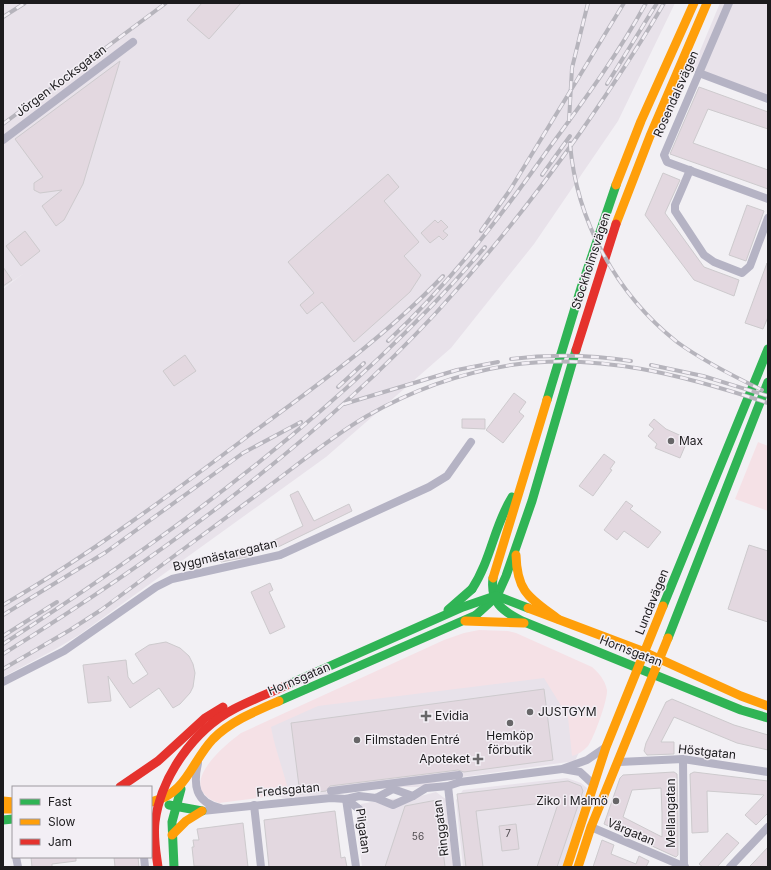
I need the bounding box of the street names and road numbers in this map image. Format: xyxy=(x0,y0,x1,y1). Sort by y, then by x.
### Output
street label: Jörgen Kocksgatan xyxy=(12,42,109,120)
street label: Rosendalsvägen xyxy=(650,48,701,139)
street label: Stockholmsvägen xyxy=(568,210,613,311)
street label: Byggmästaregatan xyxy=(171,535,279,574)
street label: Lundavägen xyxy=(632,567,672,637)
street label: Hornsgatan xyxy=(598,632,665,669)
street label: Hornsgatan xyxy=(265,659,332,698)
street label: Höstgatan xyxy=(677,741,737,762)
street label: Mellangatan xyxy=(663,778,678,848)
street label: Fredsgatan xyxy=(256,779,320,800)
street label: Ringgatan xyxy=(430,799,451,857)
street label: Pilgatan xyxy=(353,807,374,854)
street label: Vårgatan xyxy=(605,815,657,848)

